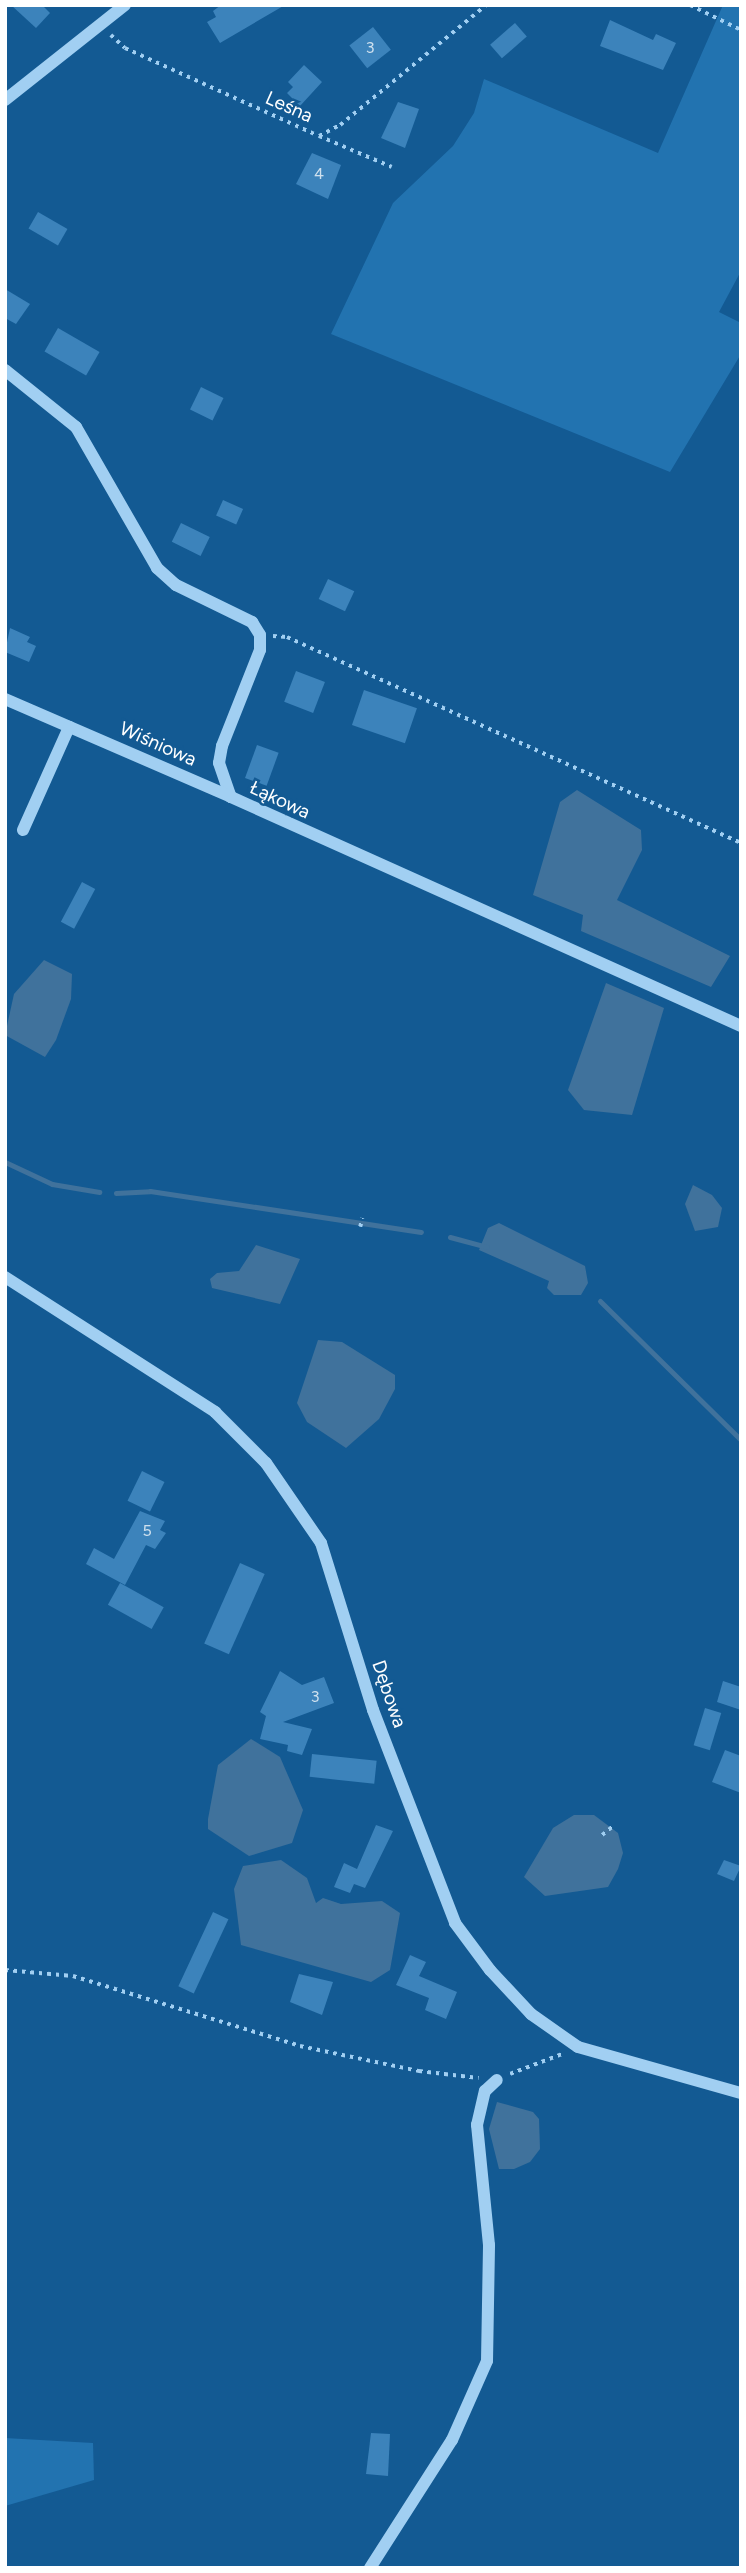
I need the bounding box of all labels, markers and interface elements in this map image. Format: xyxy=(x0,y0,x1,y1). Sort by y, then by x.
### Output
house number: 3 xyxy=(366,38,374,58)
street label: Leśna xyxy=(262,87,316,127)
house number: 4 xyxy=(314,164,324,184)
street label: Wiśniowa xyxy=(116,717,200,771)
street label: Łąkowa xyxy=(246,776,314,824)
house number: 5 xyxy=(142,1521,152,1541)
street label: Dębowa xyxy=(367,1657,411,1731)
house number: 3 xyxy=(311,1687,319,1707)

